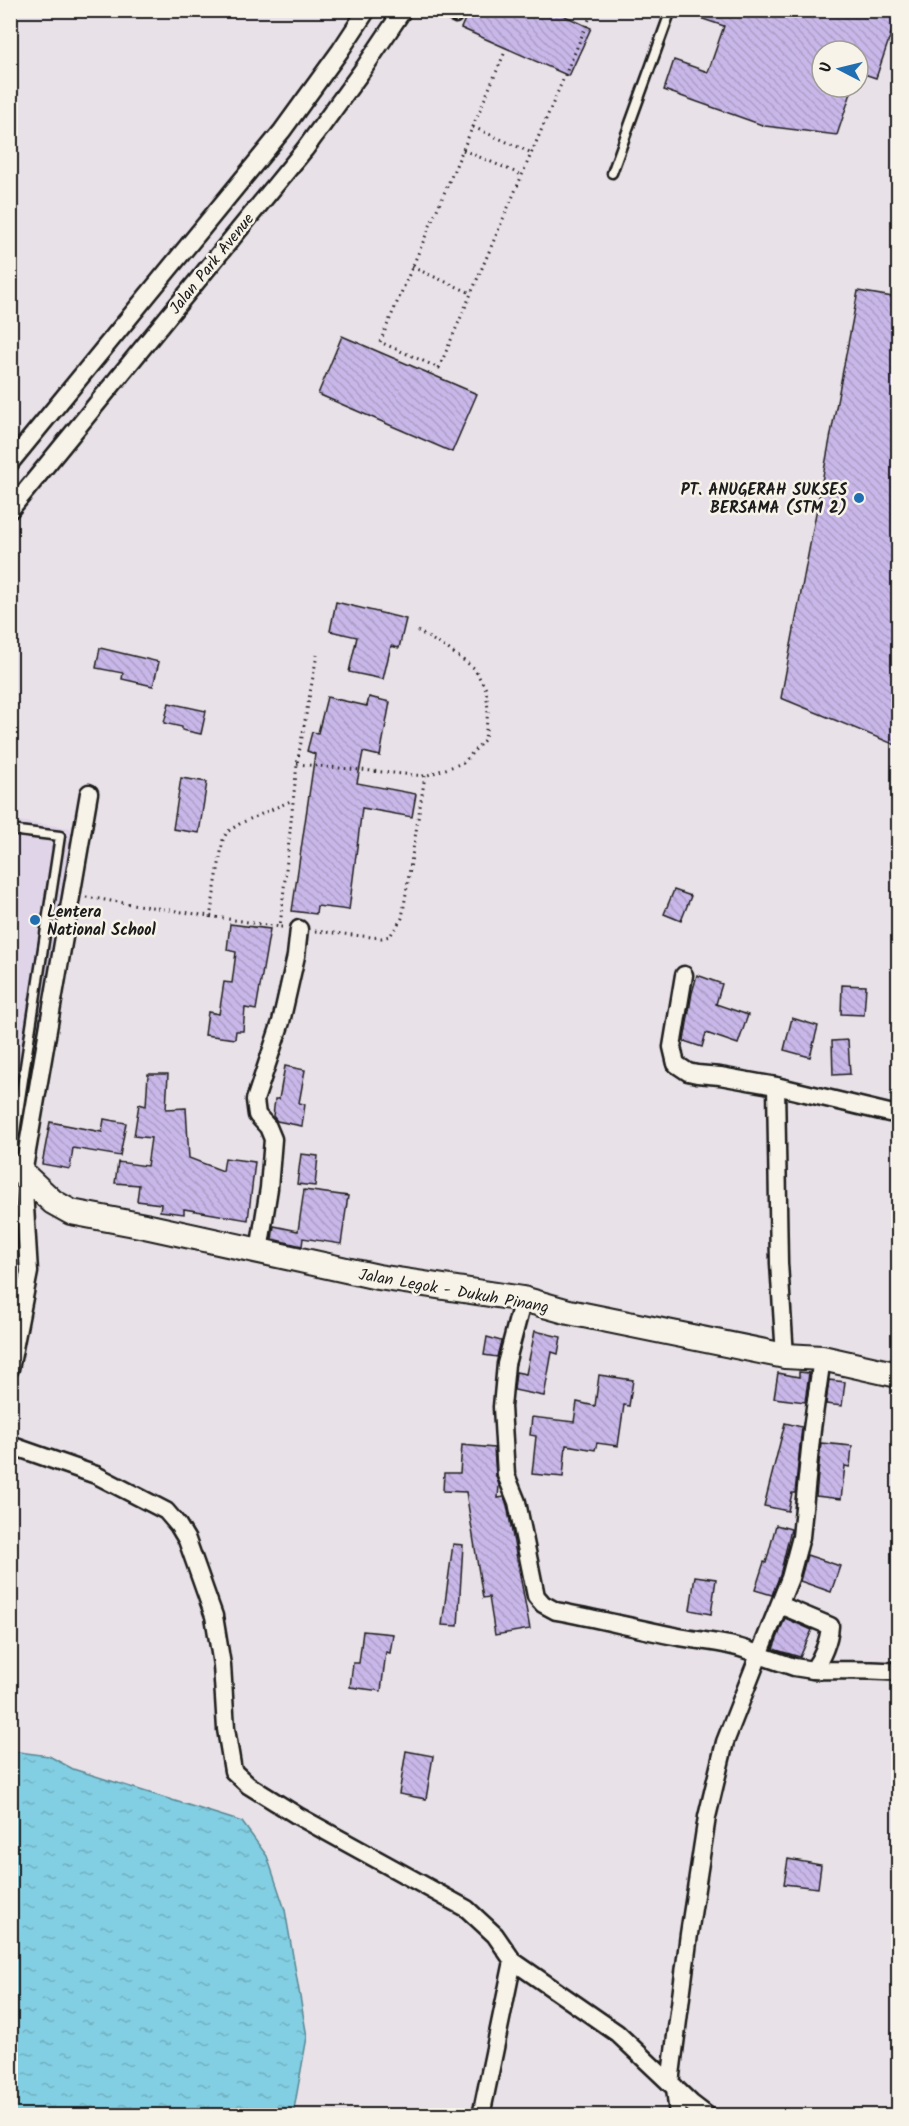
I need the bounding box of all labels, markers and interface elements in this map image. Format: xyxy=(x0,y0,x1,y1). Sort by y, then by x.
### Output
north arrow xyxy=(810,39,870,99)
text: U xyxy=(814,61,840,74)
street label: Jalan Park Avenue xyxy=(163,208,261,320)
place label: PT. ANUGERAH SUKSES BERSAMA (STM 2) xyxy=(681,478,847,521)
marker: PT. ANUGERAH SUKSES BERSAMA (STM 2) xyxy=(852,491,866,505)
place label: Lentera National School xyxy=(47,900,157,943)
marker: Lentera National School xyxy=(28,913,42,927)
street label: Jalan Legok - Dukuh Pinang xyxy=(357,1262,551,1321)

